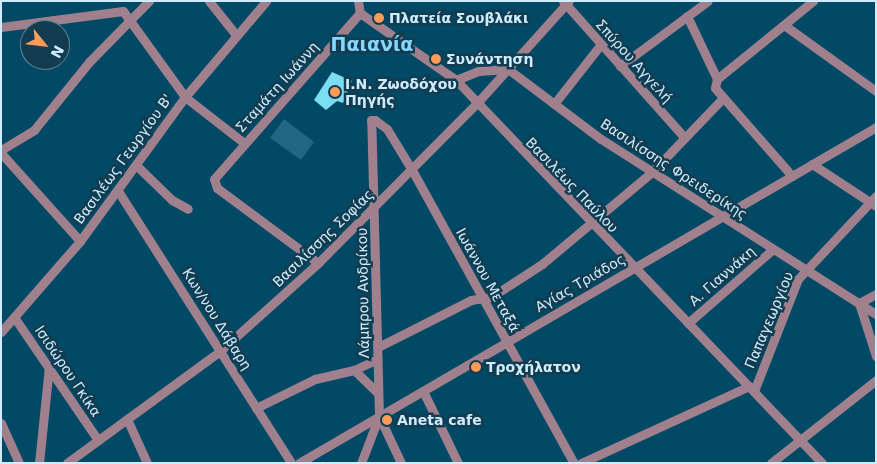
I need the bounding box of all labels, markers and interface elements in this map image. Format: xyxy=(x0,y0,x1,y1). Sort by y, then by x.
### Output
place label: Πλατεία Σουβλάκι xyxy=(389,10,528,26)
marker: Πλατεία Σουβλάκι xyxy=(373,12,385,24)
street label: Σπύρου Αγγελή xyxy=(592,16,676,106)
north arrow xyxy=(20,20,70,70)
district label: Παιανία xyxy=(331,34,413,56)
street label: Σταμάτη Ιωάννη xyxy=(232,38,322,136)
text: N xyxy=(47,43,67,61)
place label: Συνάντηση xyxy=(446,51,533,67)
marker: Συνάντηση xyxy=(430,53,442,65)
place label: Ι.Ν. Ζωοδόχου Πηγής xyxy=(345,76,457,108)
marker: Ι.Ν. Ζωοδόχου Πηγής xyxy=(329,86,341,98)
street label: Βασιλέως Γεωργίου Β' xyxy=(70,91,176,227)
street label: Βασιλίσσης Φρειδερίκης xyxy=(597,115,751,223)
street label: Βασιλέως Παύλου xyxy=(522,134,622,236)
street label: Βασιλίσσης Σοφίας xyxy=(269,186,377,290)
street label: Ιωάννου Μεταξά xyxy=(452,225,524,335)
street label: Λάμπρου Ανδρίκου xyxy=(353,228,373,358)
street label: Α. Γιαννάκη xyxy=(685,243,759,309)
street label: Αγίας Τριάδος xyxy=(532,250,628,316)
street label: Κων/νου Δάβαρη xyxy=(179,265,255,373)
street label: Παπαγεωργίου xyxy=(741,269,797,371)
street label: Ισιδώρου Γκίκα xyxy=(31,322,105,420)
place label: Τροχήλατον xyxy=(486,359,581,375)
marker: Τροχήλατον xyxy=(470,361,482,373)
place label: Aneta cafe xyxy=(397,412,482,428)
marker: Aneta cafe xyxy=(381,414,393,426)

